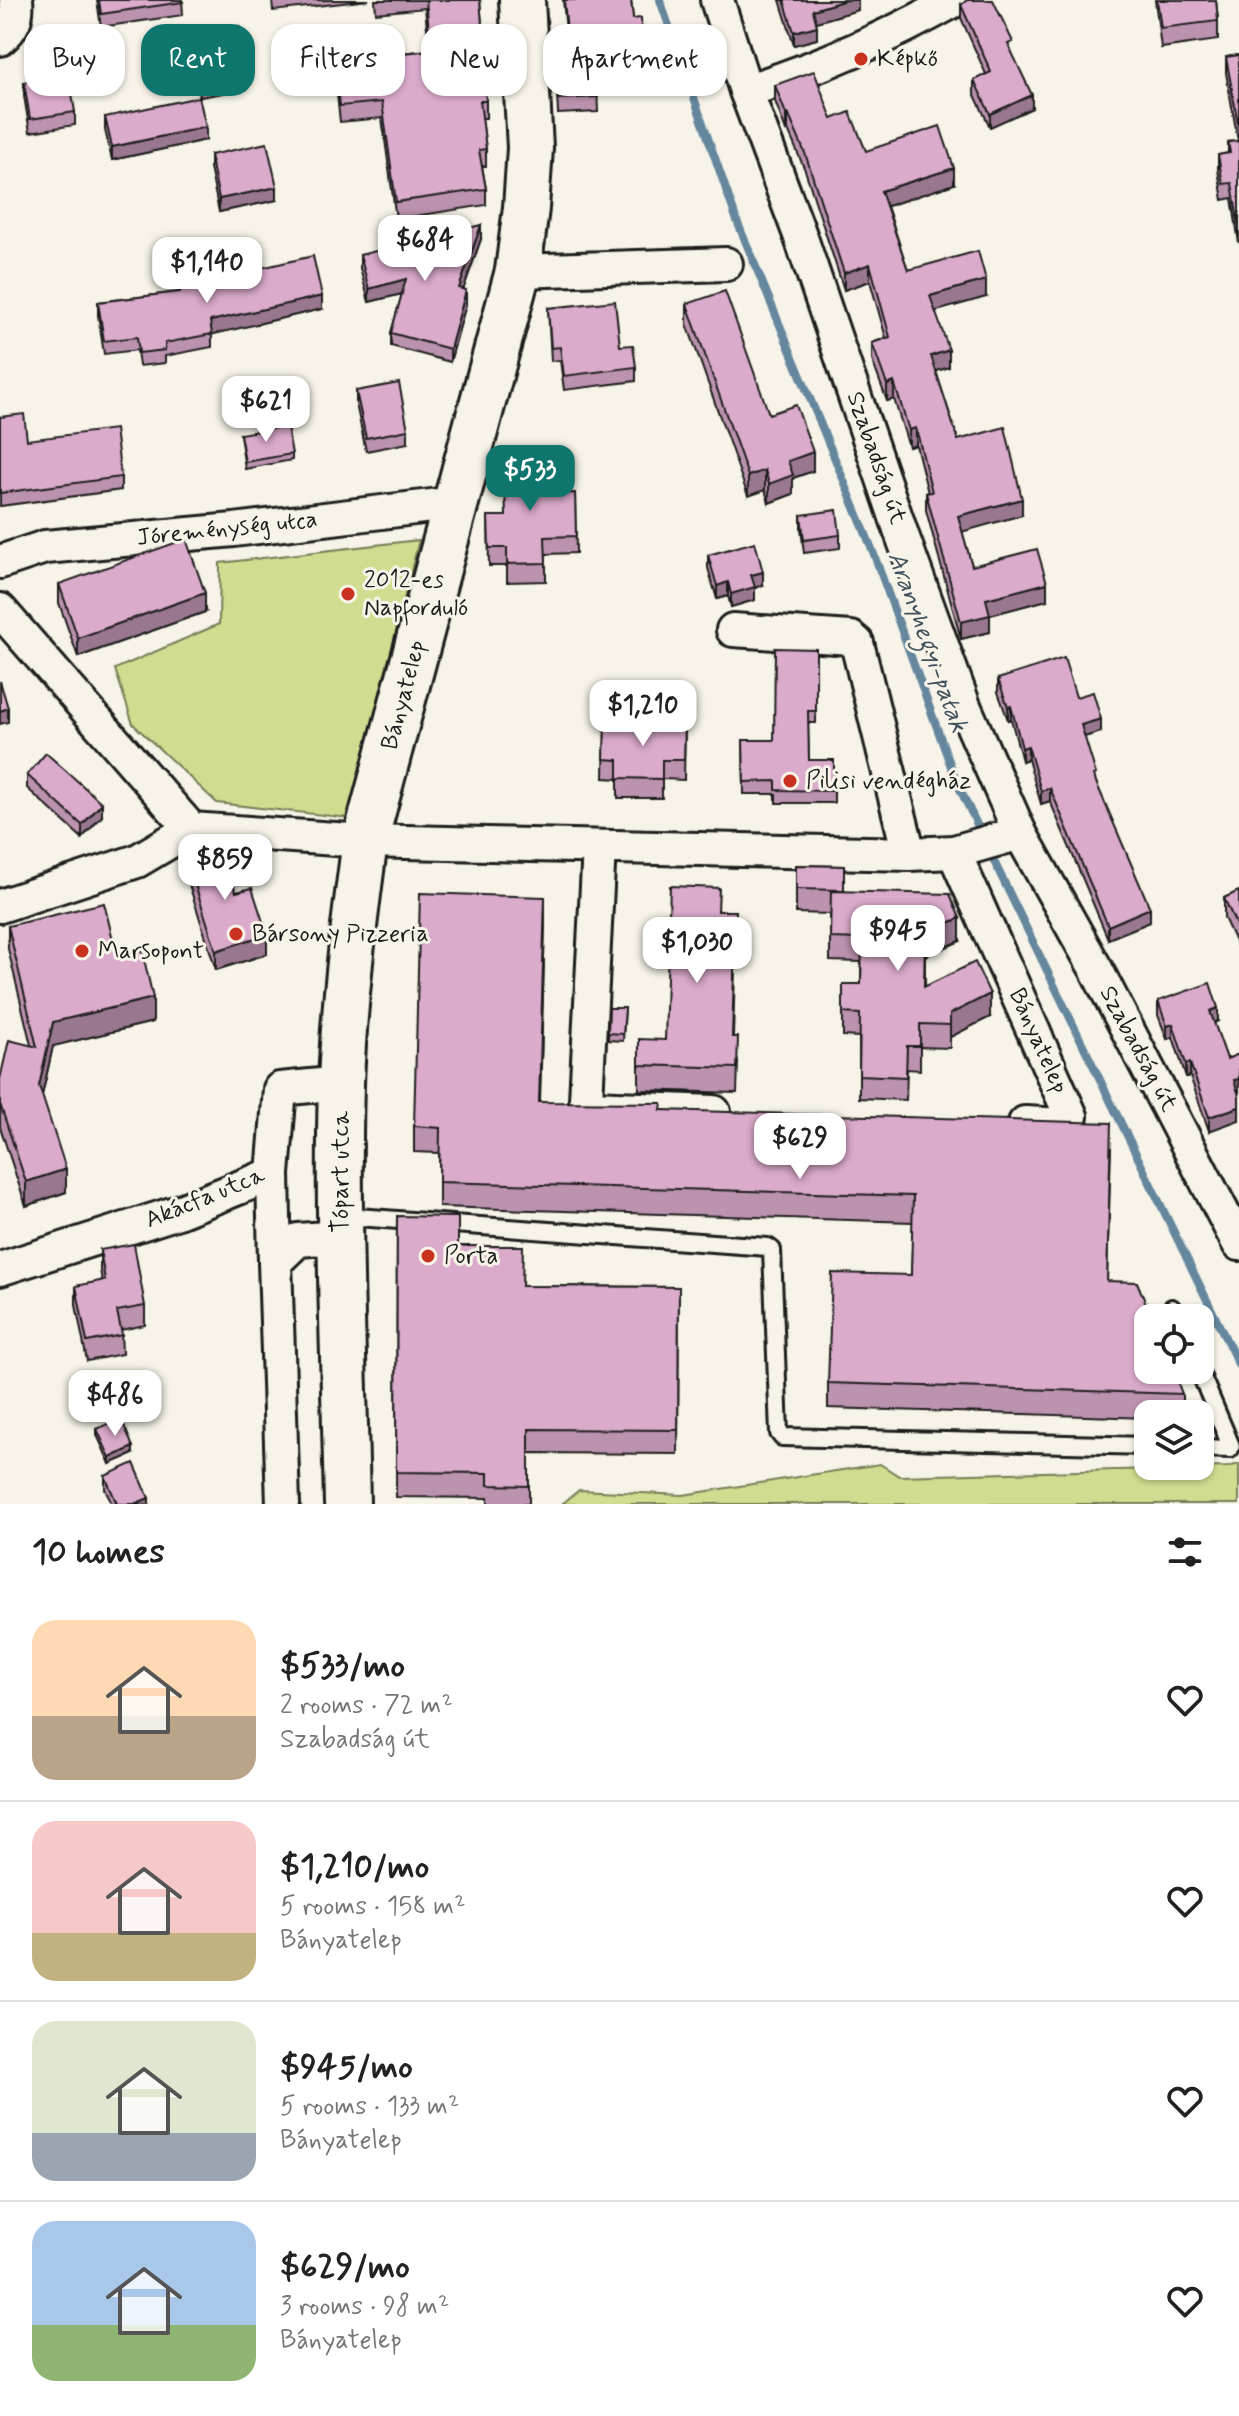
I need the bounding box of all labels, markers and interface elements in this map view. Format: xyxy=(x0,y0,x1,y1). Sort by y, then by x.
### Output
chip: Buy xyxy=(24,24,125,96)
chip: Rent xyxy=(141,24,255,96)
chip: Filters xyxy=(271,24,405,96)
chip: New xyxy=(421,24,527,96)
chip: Apartment xyxy=(543,24,727,96)
place label: Képkő xyxy=(877,44,938,75)
marker: Képkő xyxy=(852,50,870,68)
pin: $684 xyxy=(378,215,472,283)
text: $684 xyxy=(396,224,454,258)
pin: $1,140 xyxy=(142,237,272,305)
text: $1,140 xyxy=(170,246,244,280)
pin: $621 xyxy=(219,376,313,444)
text: $621 xyxy=(240,385,292,419)
street label: Szabadság út xyxy=(839,388,913,528)
pin: $533 xyxy=(483,445,577,513)
text: $533 xyxy=(504,454,556,488)
street label: Jóreménység utca xyxy=(135,504,319,554)
water label: Aranyhegyi-patak xyxy=(876,547,976,738)
place label: 2012-es Napforduló xyxy=(364,565,468,626)
marker: 2012-es Napforduló xyxy=(339,585,357,603)
street label: Bányatelep xyxy=(375,637,433,753)
pin: $1,210 xyxy=(578,680,708,748)
text: $1,210 xyxy=(608,689,678,723)
place label: Pilisi vendégház xyxy=(806,766,971,797)
marker: Pilisi vendégház xyxy=(781,772,799,790)
pin: $859 xyxy=(178,834,272,902)
text: $859 xyxy=(196,843,254,877)
pin: $945 xyxy=(851,905,945,973)
text: $945 xyxy=(869,914,927,948)
pin: $1,030 xyxy=(632,917,762,985)
place label: Bársony Pizzeria xyxy=(252,919,429,950)
marker: Bársony Pizzeria xyxy=(227,925,245,943)
text: $1,030 xyxy=(661,926,733,960)
place label: Marsopont xyxy=(98,936,204,967)
marker: Marsopont xyxy=(73,942,91,960)
street label: Szabadság út xyxy=(1092,981,1184,1117)
street label: Bányatelep xyxy=(1001,983,1075,1099)
street label: Tópart utca xyxy=(326,1111,357,1233)
pin: $629 xyxy=(753,1113,847,1181)
text: $629 xyxy=(772,1122,828,1156)
street label: Akácfa utca xyxy=(141,1160,270,1236)
place label: Porta xyxy=(444,1241,498,1272)
marker: Porta xyxy=(419,1247,437,1265)
map controls xyxy=(1134,1304,1214,1480)
button: locate xyxy=(1134,1304,1214,1384)
pin: $486 xyxy=(68,1370,162,1438)
text: $486 xyxy=(87,1379,143,1413)
button: layers xyxy=(1134,1400,1214,1480)
text: 10 homes xyxy=(32,1530,165,1575)
icon: filters xyxy=(1163,1530,1207,1574)
text: $533/mo xyxy=(280,1644,405,1689)
icon: home xyxy=(96,1652,192,1748)
icon: heart xyxy=(1163,1678,1207,1722)
text: 2 rooms · 72 m² xyxy=(280,1689,453,1723)
text: Szabadság út xyxy=(280,1723,430,1757)
text: $1,210/mo xyxy=(280,1845,429,1890)
icon: home xyxy=(96,1853,192,1949)
icon: heart xyxy=(1163,1879,1207,1923)
text: 5 rooms · 158 m² xyxy=(280,1890,466,1924)
text: Bányatelep xyxy=(280,1924,402,1958)
text: $945/mo xyxy=(280,2045,413,2090)
icon: home xyxy=(96,2053,192,2149)
icon: heart xyxy=(1163,2079,1207,2123)
text: 5 rooms · 133 m² xyxy=(280,2090,459,2124)
text: Bányatelep xyxy=(280,2124,402,2158)
text: $629/mo xyxy=(280,2245,410,2290)
icon: home xyxy=(96,2253,192,2349)
icon: heart xyxy=(1163,2279,1207,2323)
text: 3 rooms · 98 m² xyxy=(280,2290,449,2324)
text: Bányatelep xyxy=(280,2324,402,2358)

